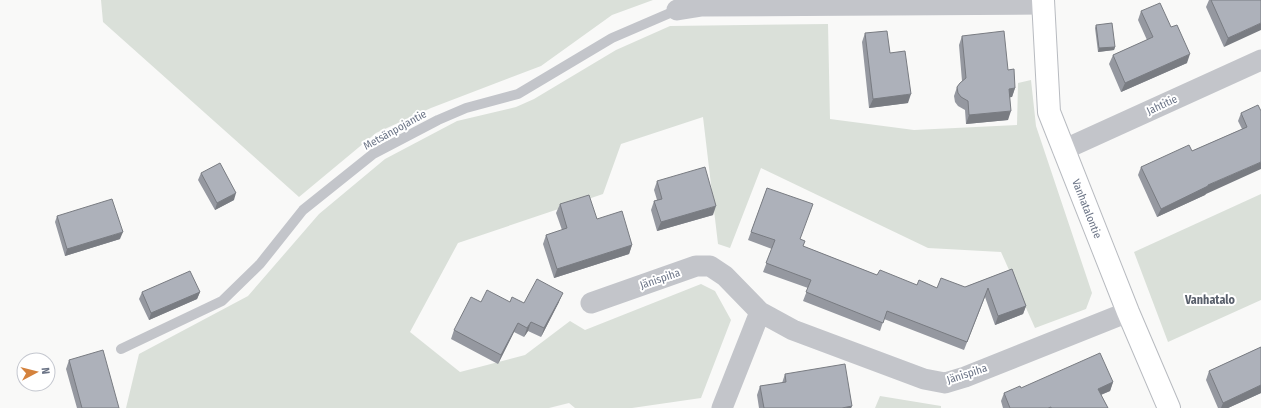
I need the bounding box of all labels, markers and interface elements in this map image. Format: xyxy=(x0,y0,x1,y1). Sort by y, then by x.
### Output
street label: Jahtitie xyxy=(1145,92,1179,118)
street label: Metsänpojantie xyxy=(361,107,429,153)
street label: Vanhatalontie xyxy=(1070,177,1105,240)
street label: Jänispiha xyxy=(638,266,682,292)
district label: Vanhatalo xyxy=(1184,293,1236,307)
north arrow xyxy=(16,352,56,392)
street label: Jänispiha xyxy=(945,361,989,387)
text: N xyxy=(39,367,52,375)

